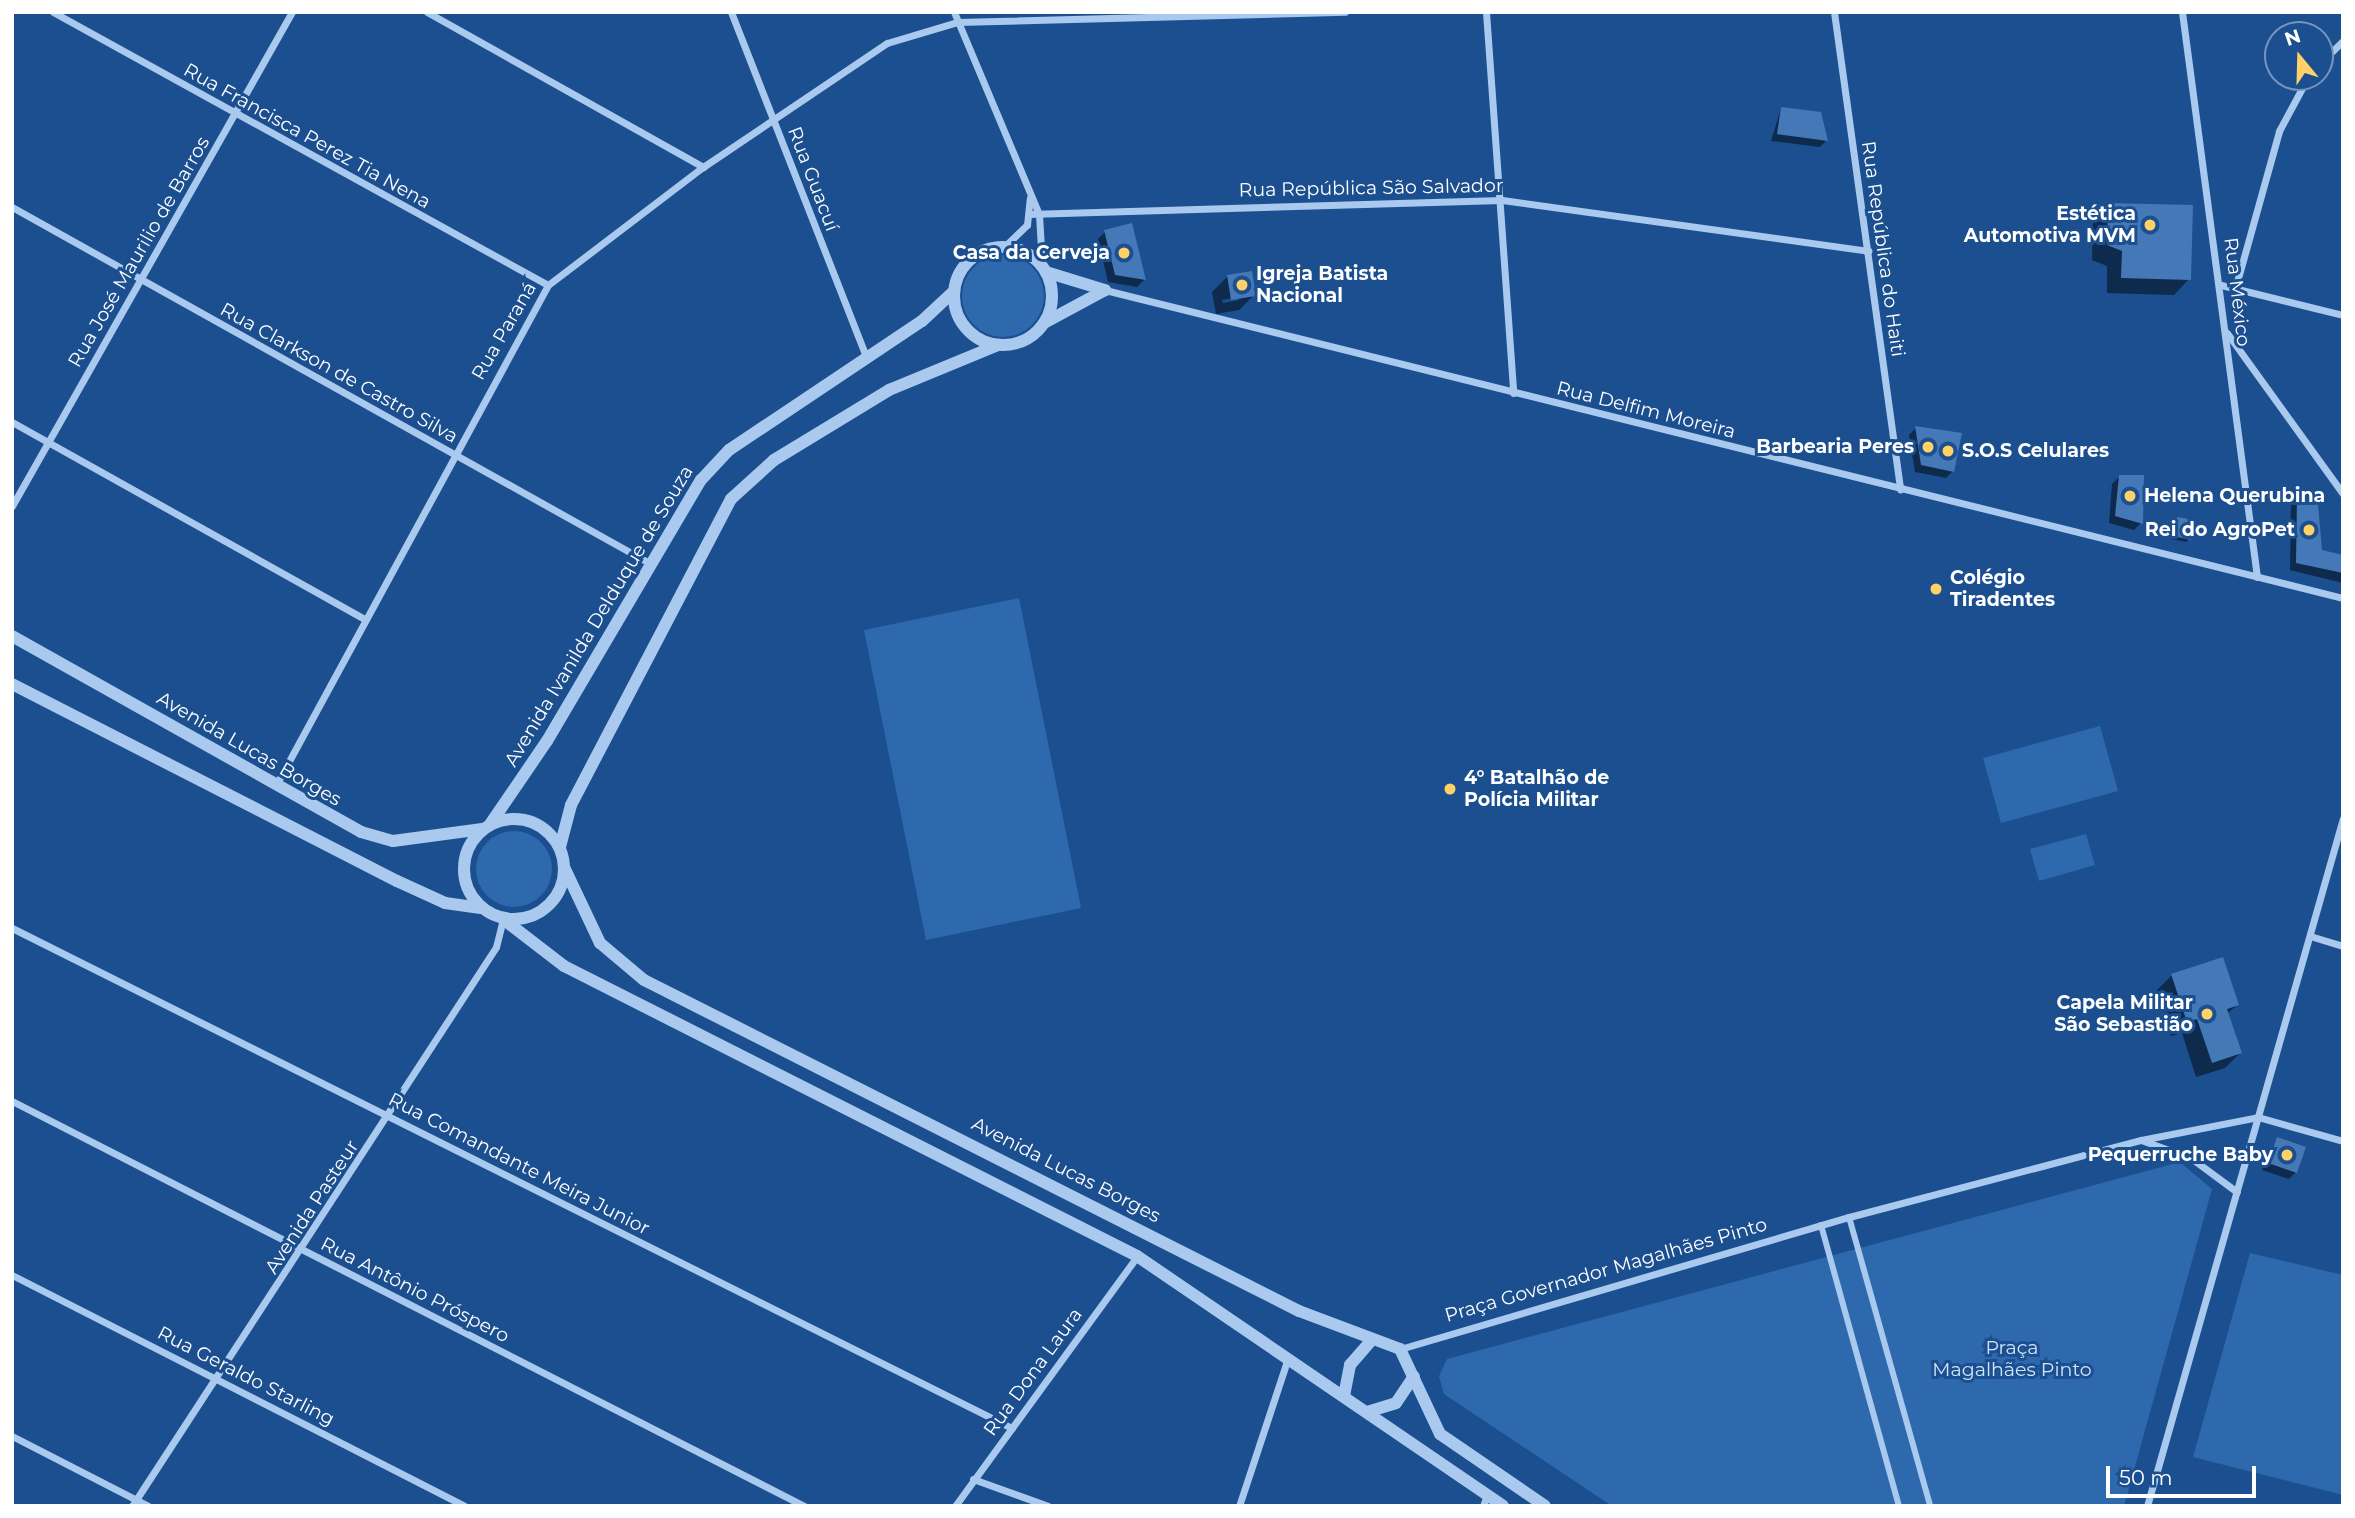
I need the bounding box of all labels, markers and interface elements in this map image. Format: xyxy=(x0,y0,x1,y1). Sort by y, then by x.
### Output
north arrow xyxy=(2264,21,2334,91)
text: N xyxy=(2282,24,2304,51)
street label: Rua Francisca Perez Tia Nena xyxy=(180,58,434,214)
street label: Rua Guacuí xyxy=(783,124,843,234)
street label: Rua José Maurilio de Barros xyxy=(63,133,215,371)
street label: Rua República do Haiti xyxy=(1857,140,1909,358)
street label: Rua República São Salvador xyxy=(1238,174,1504,202)
place label: Estética Automotiva MVM xyxy=(1964,203,2136,247)
marker: Estética Automotiva MVM xyxy=(2142,217,2158,233)
street label: Rua México xyxy=(2219,236,2255,348)
place label: Casa da Cerveja xyxy=(953,242,1110,264)
marker: Casa da Cerveja xyxy=(1116,245,1132,261)
place label: Igreja Batista Nacional xyxy=(1256,263,1388,307)
marker: Igreja Batista Nacional xyxy=(1234,277,1250,293)
street label: Rua Paraná xyxy=(467,278,541,384)
street label: Rua Clarkson de Castro Silva xyxy=(216,298,462,448)
street label: Rua Delfim Moreira xyxy=(1554,377,1738,443)
place label: Barbearia Peres xyxy=(1756,436,1914,458)
marker: Barbearia Peres xyxy=(1920,439,1936,455)
place label: S.O.S Celulares xyxy=(1962,440,2109,462)
marker: S.O.S Celulares xyxy=(1940,443,1956,459)
street label: Avenida Ivanilda Delduque de Souza xyxy=(500,461,698,771)
place label: Helena Querubina xyxy=(2144,485,2325,507)
marker: Helena Querubina xyxy=(2122,488,2138,504)
place label: Rei do AgroPet xyxy=(2145,519,2295,541)
marker: Rei do AgroPet xyxy=(2301,522,2317,538)
place label: Colégio Tiradentes xyxy=(1950,567,2055,611)
marker: Colégio Tiradentes xyxy=(1928,581,1944,597)
street label: Avenida Lucas Borges xyxy=(153,687,345,811)
place label: 4° Batalhão de Polícia Militar xyxy=(1464,767,1609,811)
marker: 4° Batalhão de Polícia Militar xyxy=(1442,781,1458,797)
place label: Capela Militar São Sebastião xyxy=(2054,992,2193,1036)
marker: Capela Militar São Sebastião xyxy=(2199,1006,2215,1022)
street label: Rua Comandante Meira Junior xyxy=(385,1088,653,1240)
street label: Avenida Lucas Borges xyxy=(968,1112,1164,1228)
street label: Avenida Pasteur xyxy=(260,1136,364,1278)
place label: Pequerruche Baby xyxy=(2088,1144,2273,1166)
marker: Pequerruche Baby xyxy=(2279,1147,2295,1163)
street label: Praça Governador Magalhães Pinto xyxy=(1442,1213,1770,1327)
street label: Rua Antônio Próspero xyxy=(317,1232,513,1348)
street label: Rua Dona Laura xyxy=(979,1304,1087,1440)
street label: Rua Geraldo Starling xyxy=(154,1321,338,1431)
park label: Praça Magalhães Pinto xyxy=(1932,1337,2092,1381)
scale bar xyxy=(2110,1452,2260,1496)
text: 50 m xyxy=(2119,1465,2173,1490)

